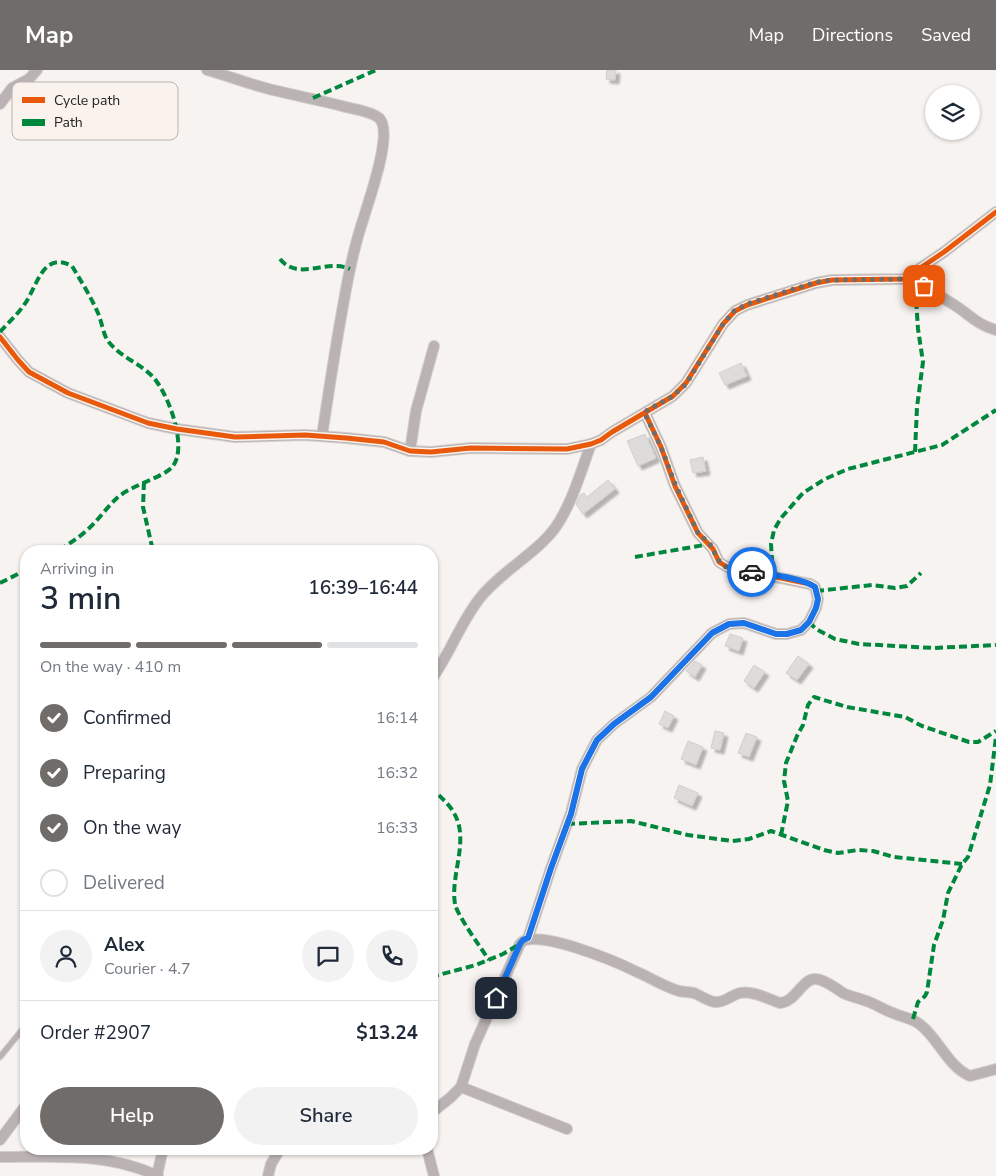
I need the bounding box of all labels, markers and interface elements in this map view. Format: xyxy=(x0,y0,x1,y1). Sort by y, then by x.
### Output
text: Map xyxy=(25,19,73,51)
text: Map xyxy=(749,23,784,47)
text: Directions xyxy=(812,23,893,47)
text: Saved xyxy=(921,23,971,47)
legend xyxy=(12,82,178,140)
map controls xyxy=(925,85,980,140)
button: layers xyxy=(925,85,980,140)
text: Cycle path xyxy=(54,91,120,110)
text: Path xyxy=(54,113,83,132)
pin xyxy=(903,265,945,307)
icon: bag xyxy=(910,272,938,300)
courier xyxy=(727,547,777,597)
text: Arriving in xyxy=(40,558,114,580)
icon: car xyxy=(738,558,766,586)
text: 16:39–16:44 xyxy=(308,575,418,601)
text: 3 min xyxy=(40,577,122,620)
text: On the way · 410 m xyxy=(40,656,181,678)
icon: check xyxy=(40,704,68,732)
text: Confirmed xyxy=(83,705,171,731)
text: 16:14 xyxy=(376,707,418,729)
icon: check xyxy=(40,759,68,787)
text: Preparing xyxy=(83,760,166,786)
text: 16:32 xyxy=(376,762,418,784)
icon: check xyxy=(40,814,68,842)
text: On the way xyxy=(83,815,181,841)
text: 16:33 xyxy=(376,817,418,839)
text: Delivered xyxy=(83,870,165,896)
button: person xyxy=(40,930,92,982)
button: chat xyxy=(302,930,354,982)
button: phone xyxy=(366,930,418,982)
text: Alex xyxy=(104,932,145,958)
text: Courier · 4.7 xyxy=(104,958,190,980)
pin xyxy=(475,977,517,1019)
icon: home xyxy=(482,984,510,1012)
text: Order #2907 xyxy=(40,1020,151,1046)
text: $13.24 xyxy=(356,1020,418,1046)
button: Help xyxy=(40,1087,224,1145)
button: Share xyxy=(234,1087,418,1145)

